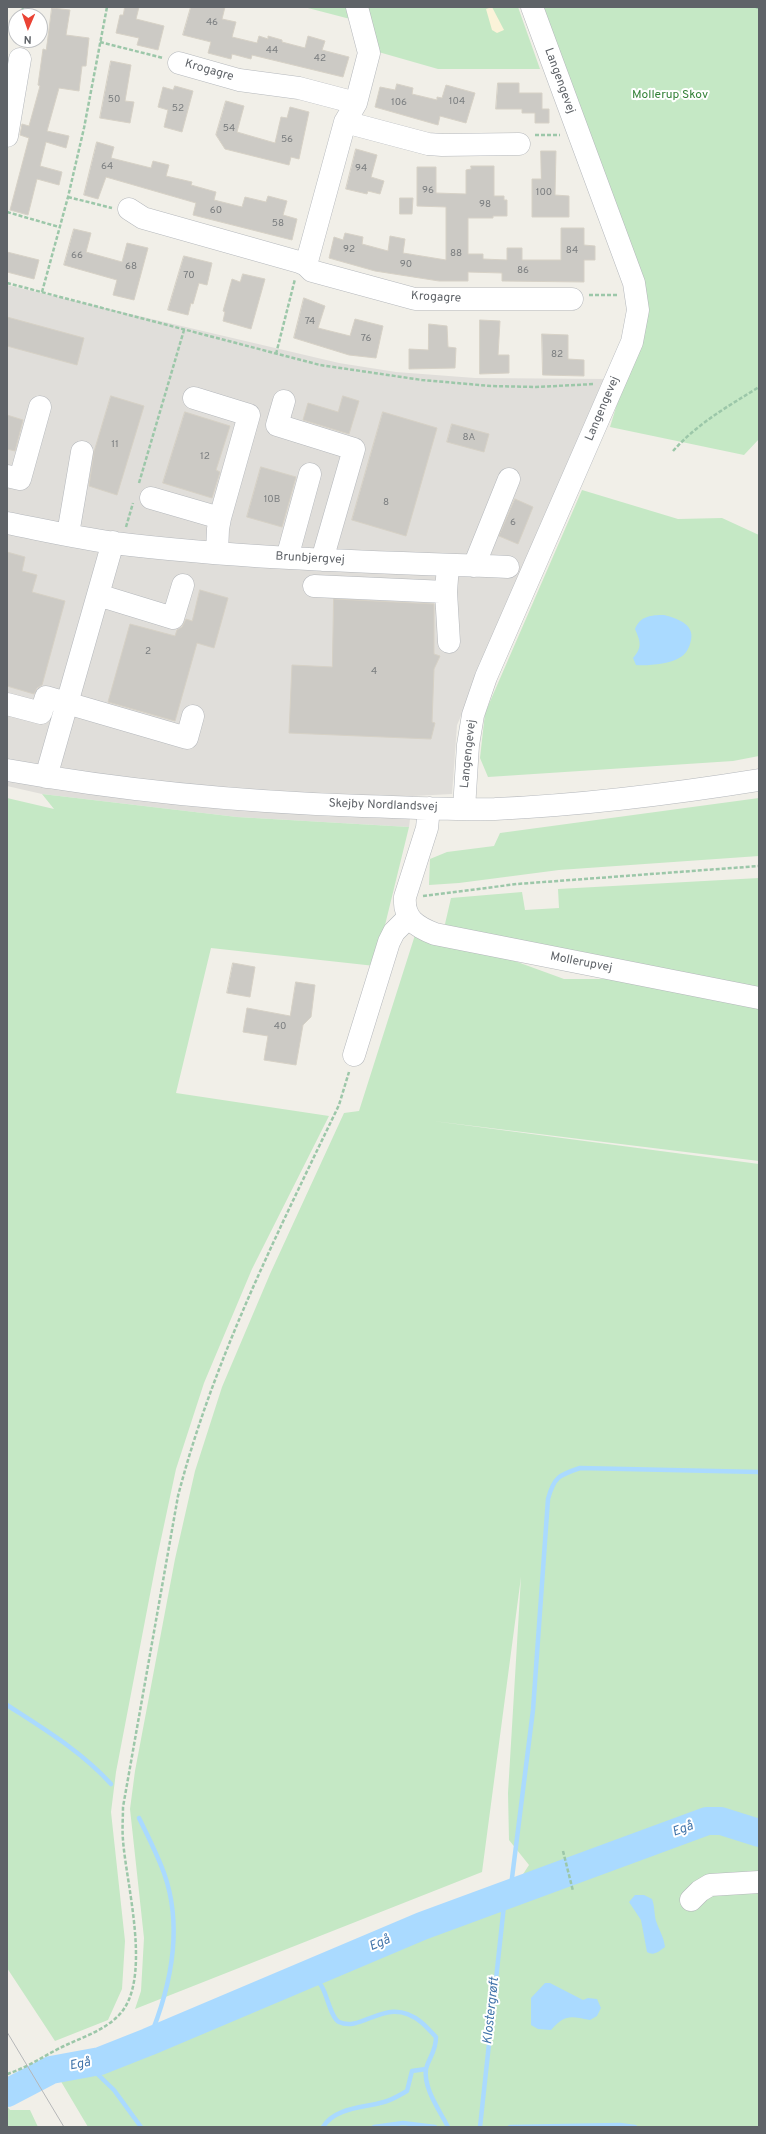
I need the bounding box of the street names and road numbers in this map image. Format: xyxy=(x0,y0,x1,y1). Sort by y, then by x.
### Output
street label: Langengevej xyxy=(540,46,578,116)
street label: Krogagre xyxy=(183,57,235,85)
street label: Krogagre xyxy=(411,289,461,307)
street label: Langengevej xyxy=(583,375,623,443)
street label: Brunbjergvej xyxy=(275,550,345,568)
street label: Langengevej xyxy=(458,719,480,789)
street label: Skejby Nordlandsvej xyxy=(328,797,438,815)
street label: Mollerupvej xyxy=(549,950,613,976)

